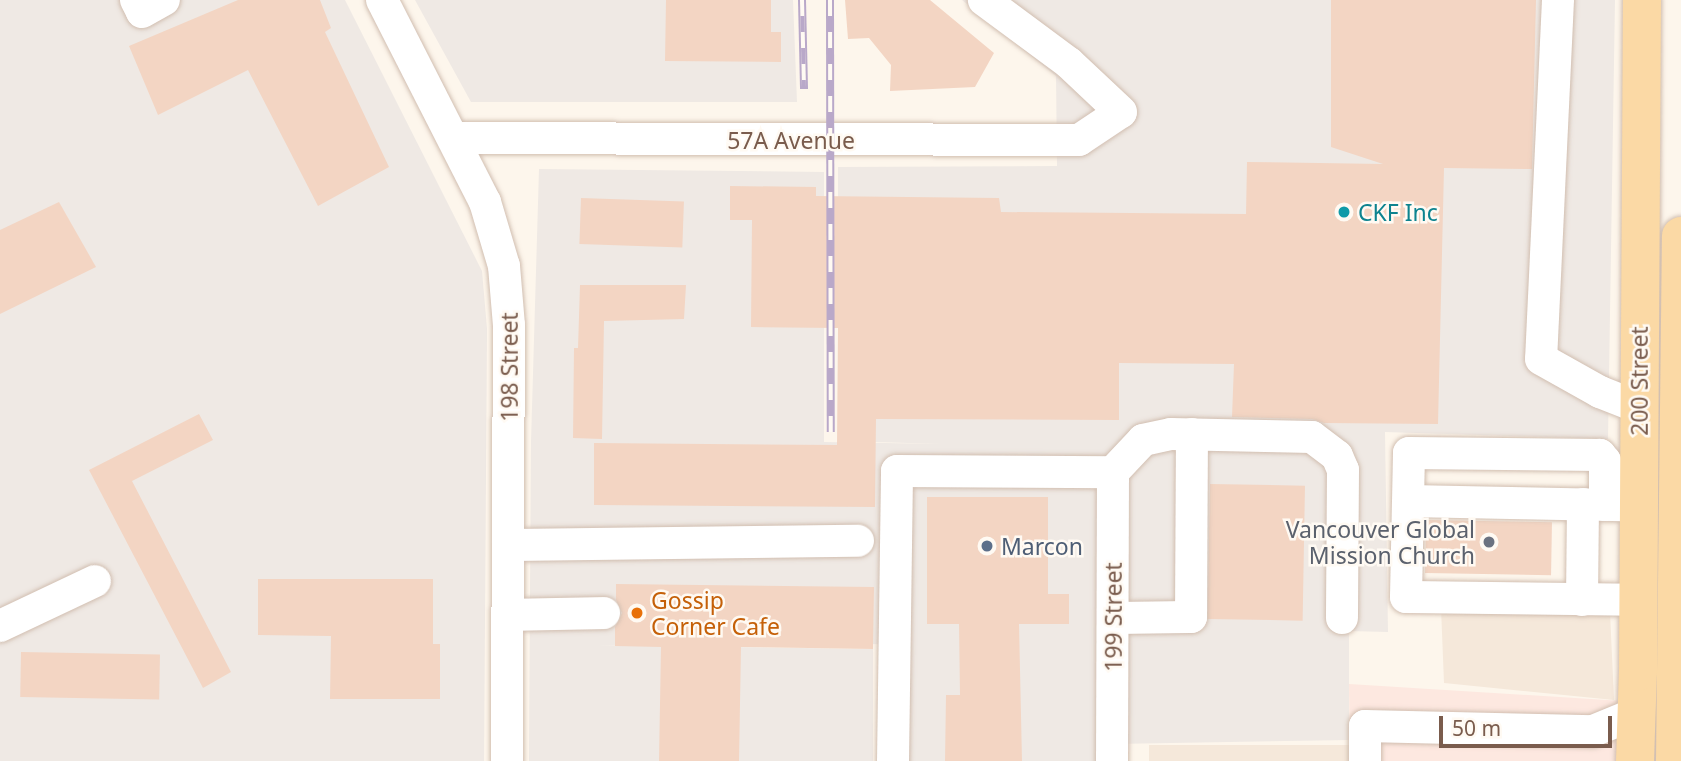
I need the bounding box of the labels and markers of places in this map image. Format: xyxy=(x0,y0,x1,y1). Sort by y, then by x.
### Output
place label: CKF Inc xyxy=(1358,198,1438,226)
marker: CKF Inc xyxy=(1336,204,1352,220)
place label: Vancouver Global Mission Church xyxy=(1286,515,1475,569)
place label: Marcon xyxy=(1001,532,1083,560)
marker: Vancouver Global Mission Church xyxy=(1481,534,1497,550)
marker: Marcon xyxy=(979,538,995,554)
place label: Gossip Corner Cafe xyxy=(651,586,780,640)
marker: Gossip Corner Cafe xyxy=(629,605,645,621)

